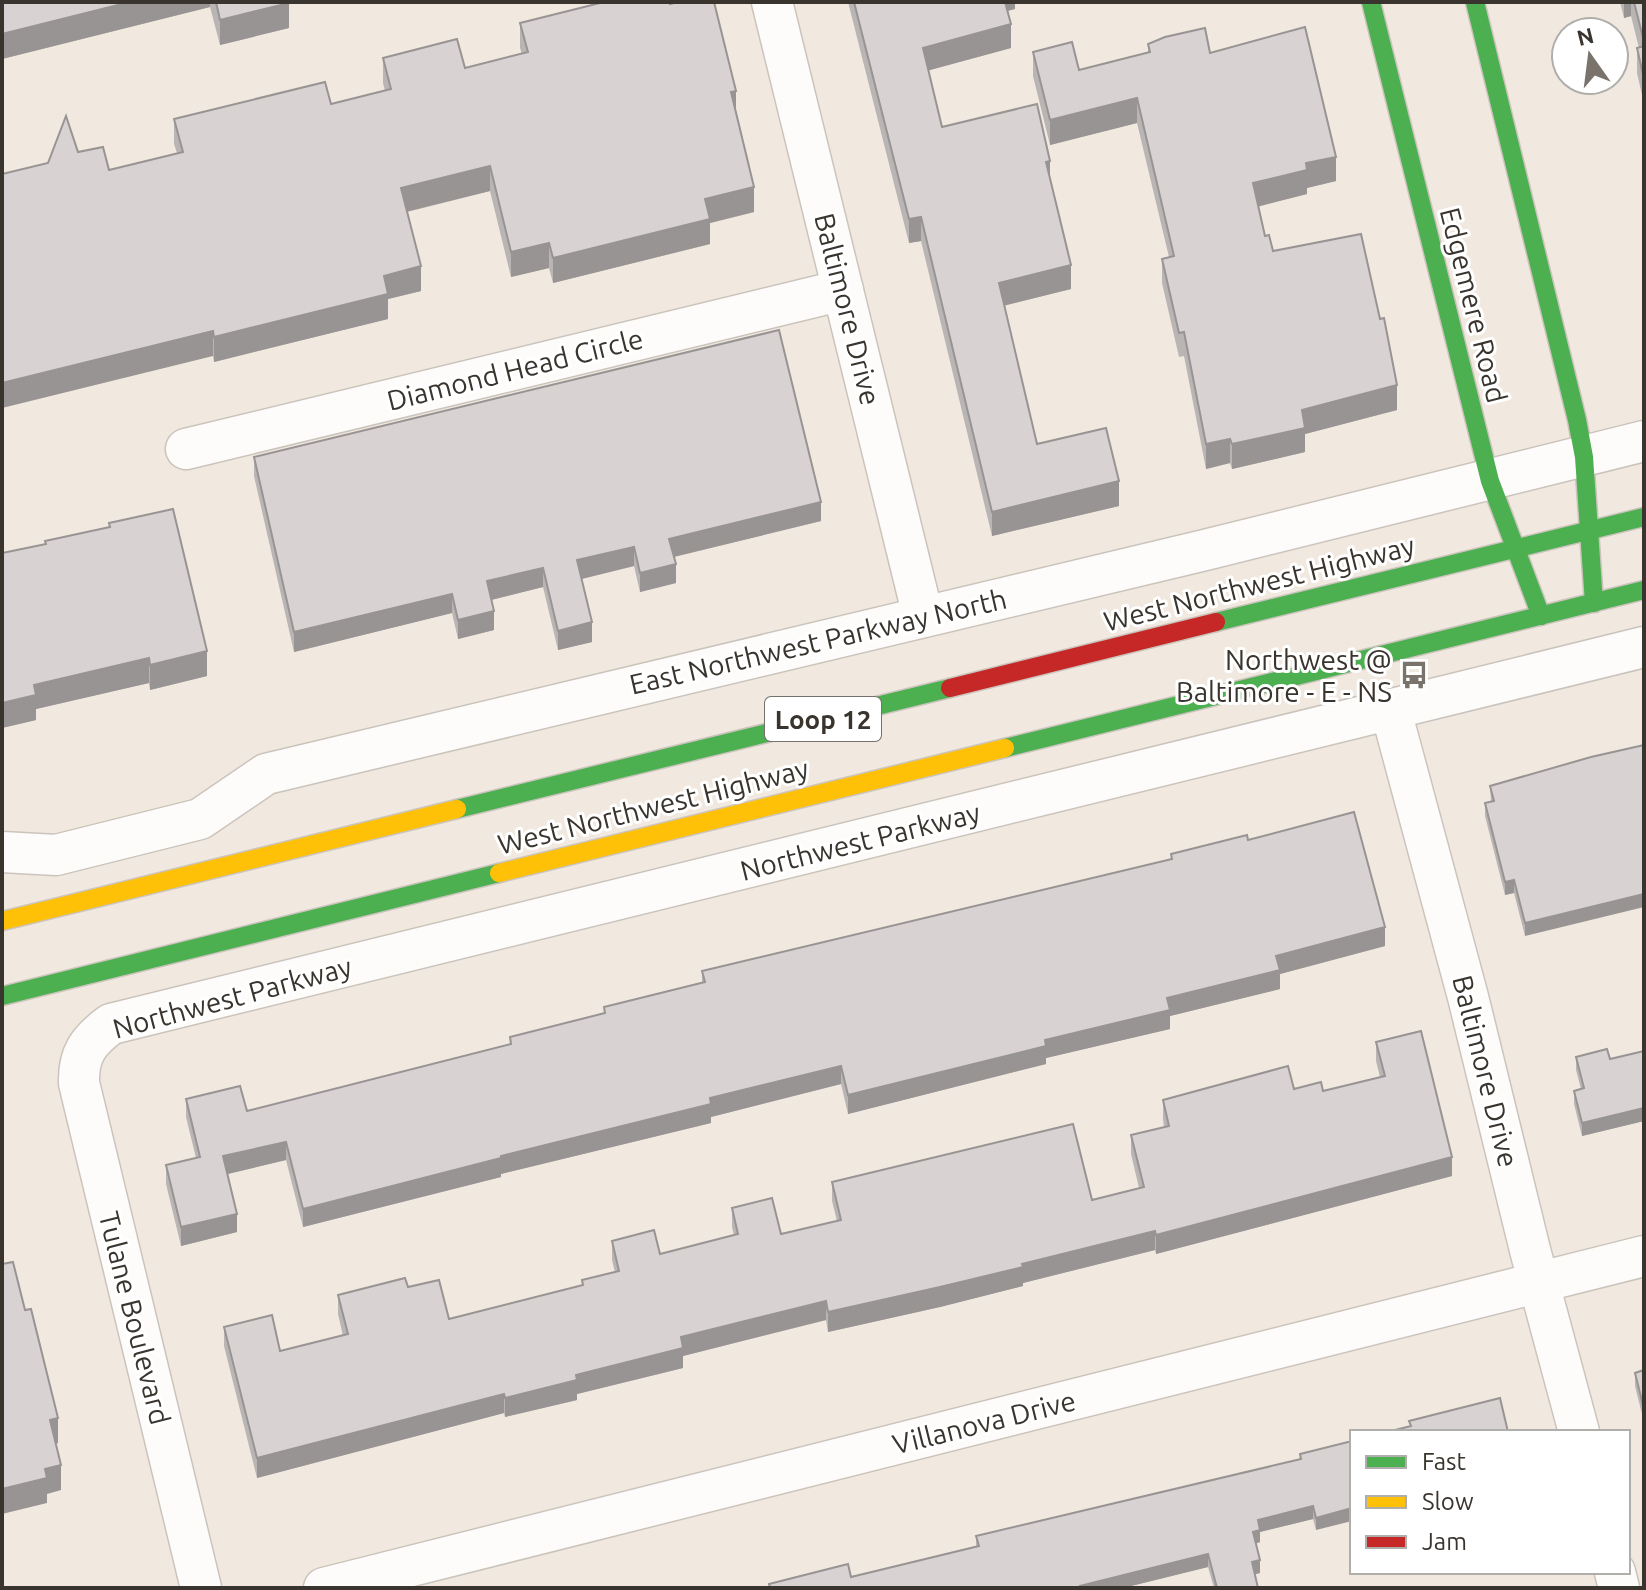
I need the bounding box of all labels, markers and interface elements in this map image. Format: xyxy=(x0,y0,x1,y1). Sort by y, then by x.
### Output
north arrow xyxy=(1550,16,1630,96)
text: N xyxy=(1574,22,1596,50)
street label: Edgemere Road xyxy=(1435,204,1513,406)
street label: Baltimore Drive xyxy=(809,210,887,408)
street label: Diamond Head Circle xyxy=(384,322,646,416)
street label: West Northwest Highway xyxy=(1100,529,1418,637)
street label: East Northwest Parkway North xyxy=(626,582,1010,700)
place label: Northwest @ Baltimore - E - NS xyxy=(1176,644,1392,707)
bus stop icon: Northwest @ Baltimore - E - NS xyxy=(1399,660,1429,690)
road number: Loop 12 xyxy=(765,697,881,741)
street label: West Northwest Highway xyxy=(494,752,812,860)
street label: Northwest Parkway xyxy=(737,796,983,886)
street label: Northwest Parkway xyxy=(109,950,355,1044)
street label: Baltimore Drive xyxy=(1447,972,1525,1170)
street label: Tulane Boulevard xyxy=(94,1208,176,1428)
street label: Villanova Drive xyxy=(889,1384,1079,1460)
legend xyxy=(1350,1430,1630,1574)
text: Fast xyxy=(1422,1448,1466,1475)
text: Slow xyxy=(1422,1488,1474,1515)
text: Jam xyxy=(1422,1528,1467,1555)

